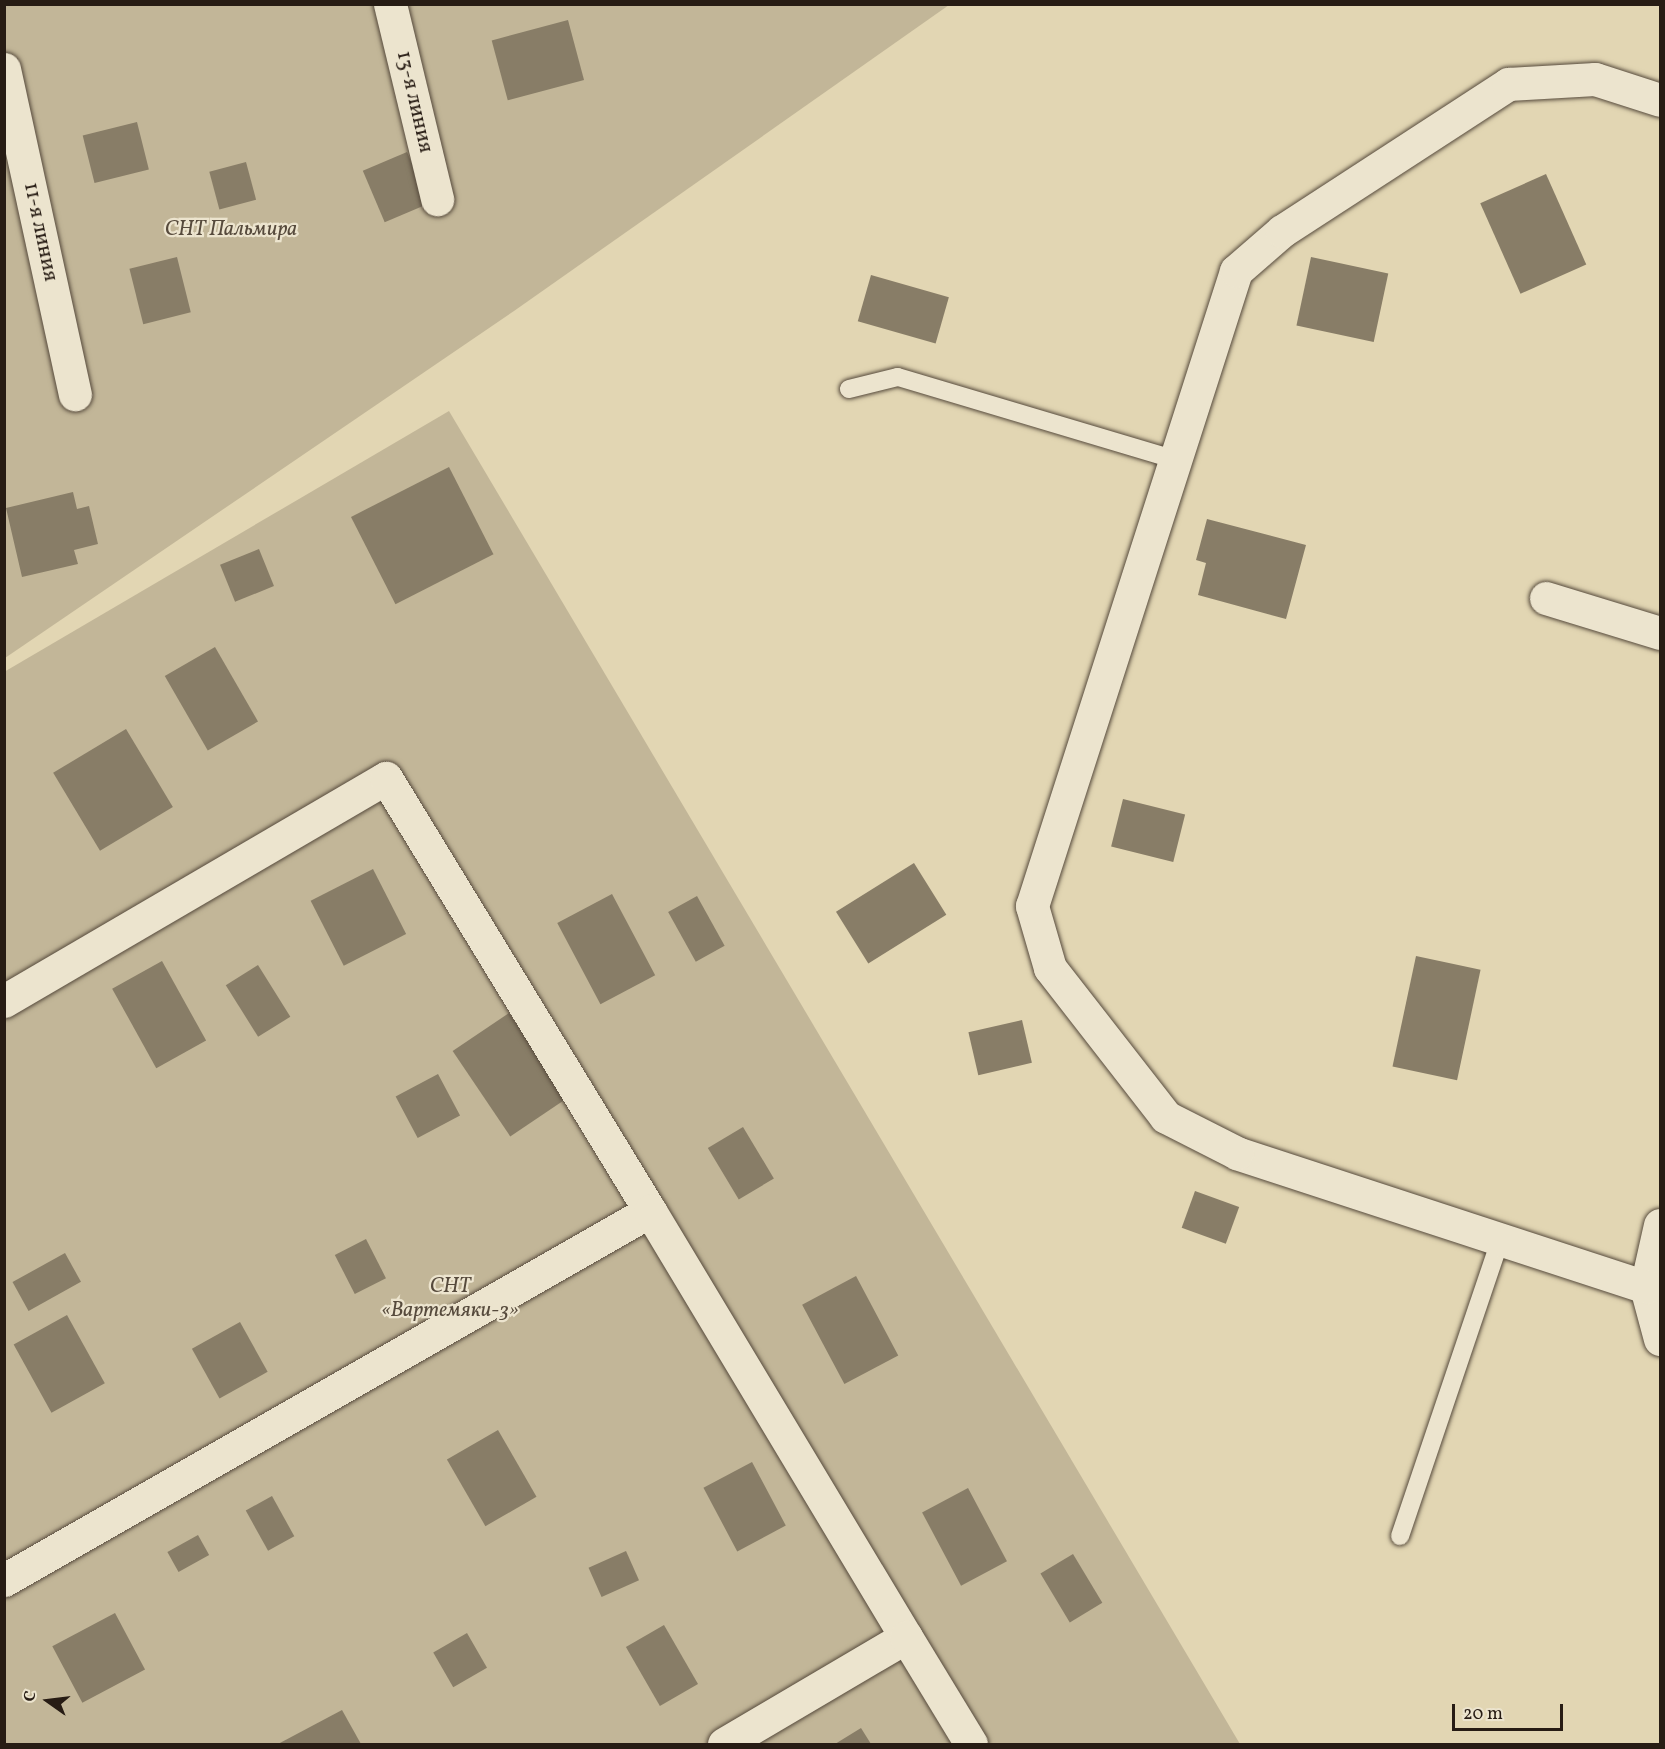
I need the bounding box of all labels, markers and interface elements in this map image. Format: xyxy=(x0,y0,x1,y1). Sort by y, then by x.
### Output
street label: 13-я линия xyxy=(390,49,438,155)
street label: 11-я линия xyxy=(17,180,63,284)
park label: СНТ Пальмира xyxy=(165,217,297,243)
park label: СНТ «Вартемяки-3» xyxy=(382,1274,518,1324)
north arrow xyxy=(18,1671,78,1731)
text: С xyxy=(19,1689,42,1704)
scale bar xyxy=(1455,1692,1566,1730)
text: 20 m xyxy=(1463,1702,1503,1727)

